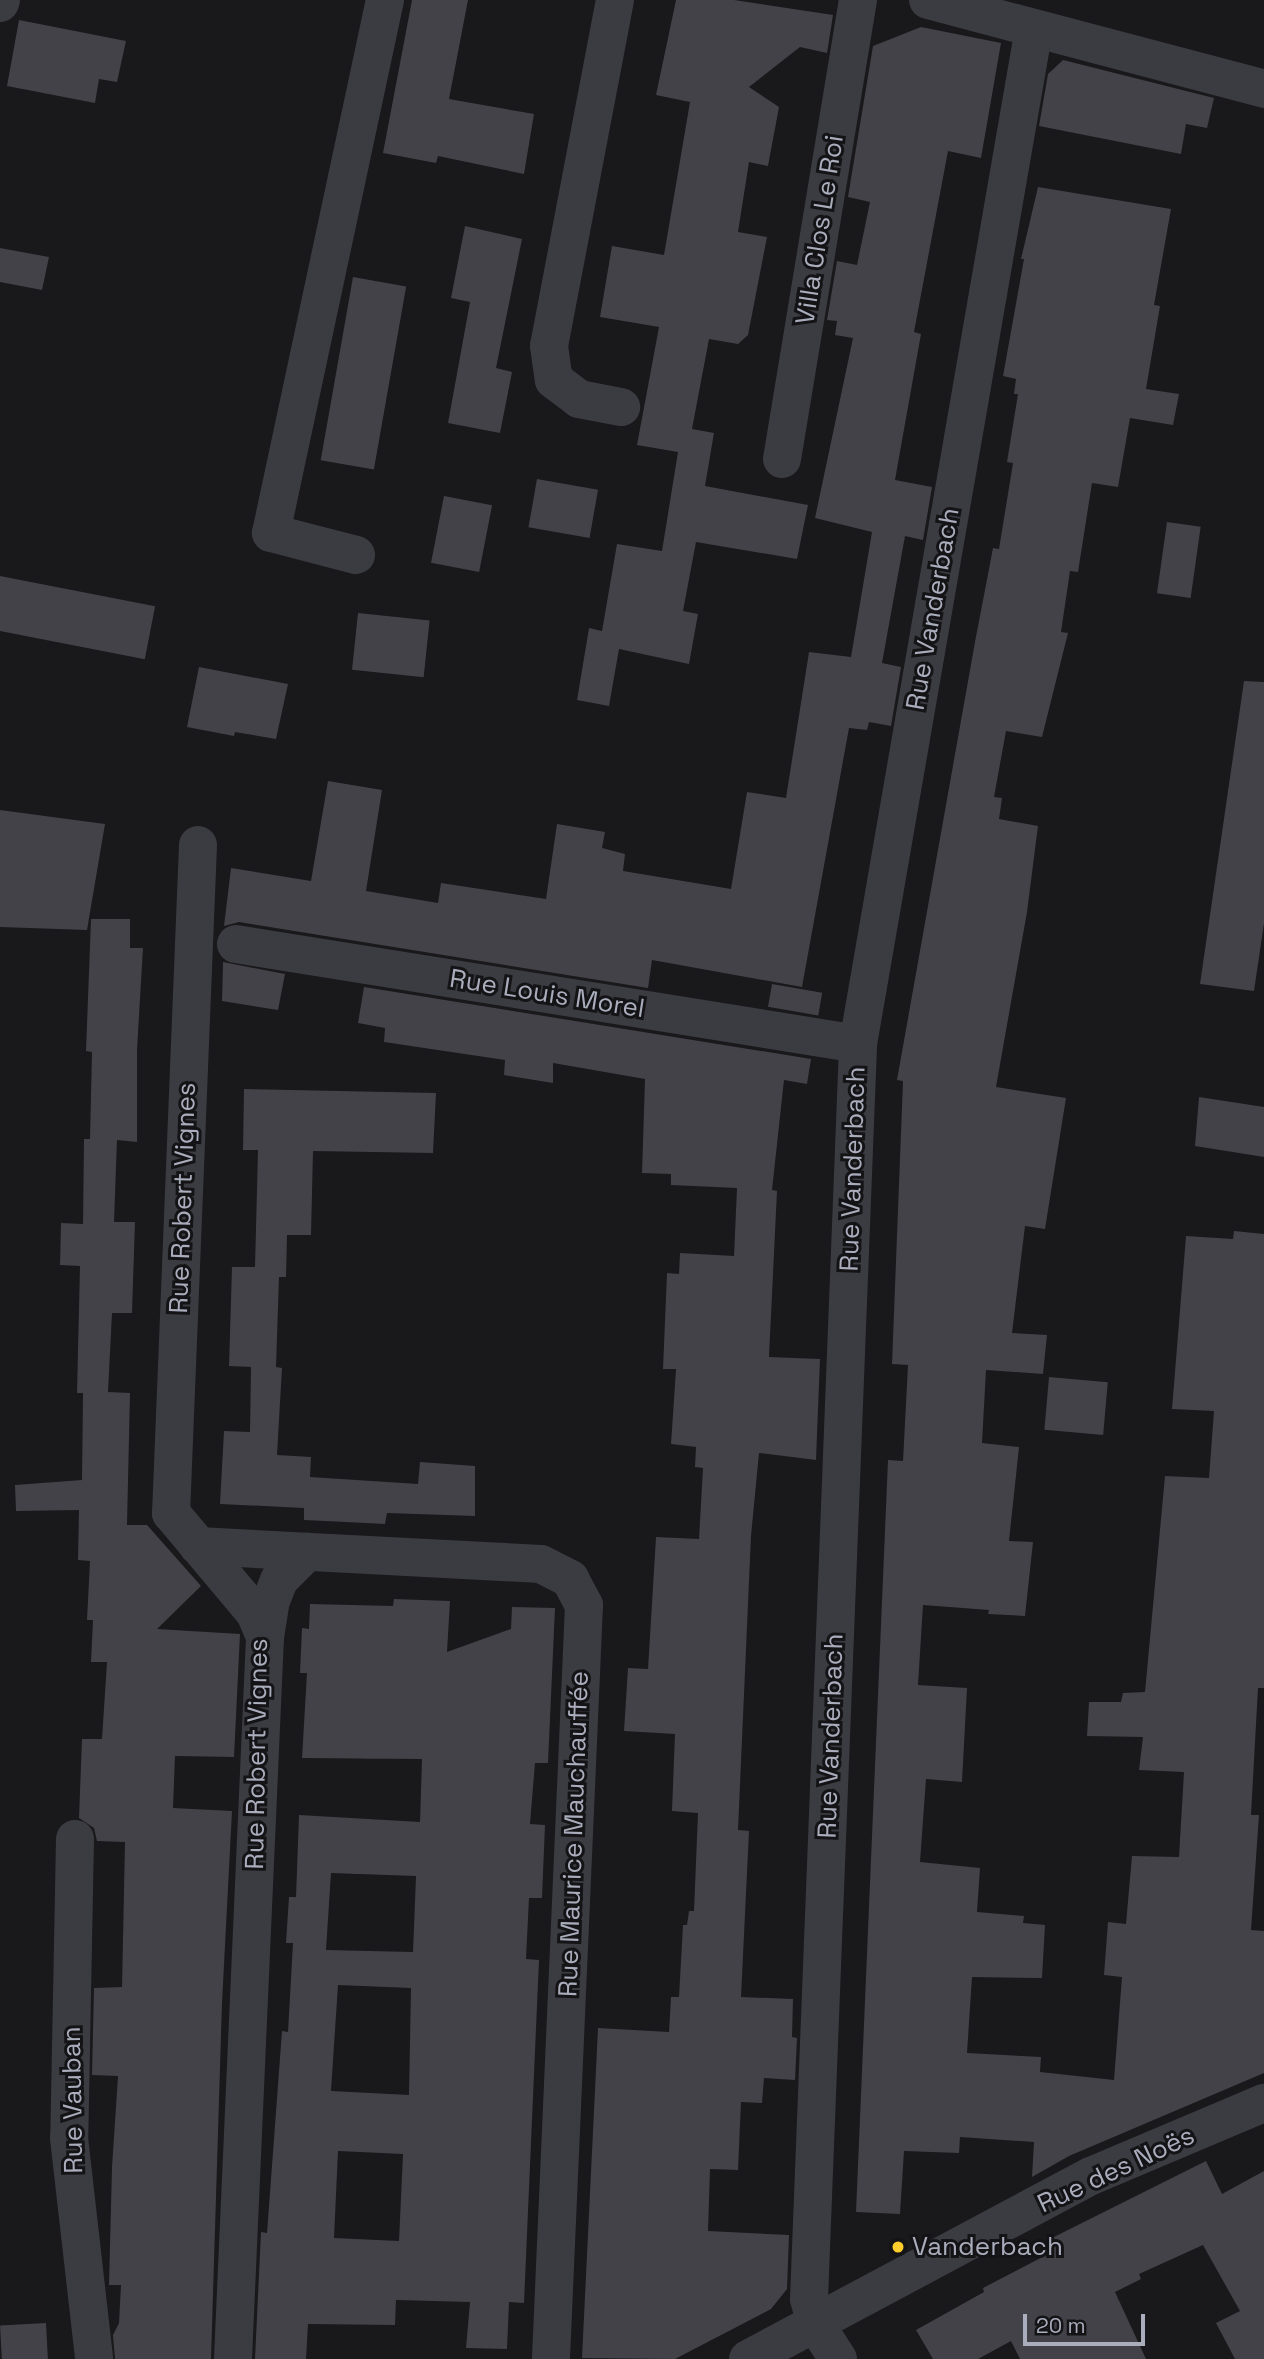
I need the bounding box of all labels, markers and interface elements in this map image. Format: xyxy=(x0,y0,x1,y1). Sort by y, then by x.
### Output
street label: Villa Clos Le Roi xyxy=(790,133,850,327)
street label: Rue Vanderbach xyxy=(900,505,966,713)
street label: Rue Louis Morel xyxy=(447,963,647,1025)
street label: Rue Vanderbach xyxy=(834,1066,872,1272)
street label: Rue Robert Vignes xyxy=(163,1082,203,1314)
street label: Rue Vanderbach xyxy=(812,1633,850,1839)
street label: Rue Robert Vignes xyxy=(239,1638,275,1870)
street label: Rue Maurice Mauchauffée xyxy=(553,1670,595,1998)
street label: Rue Vauban xyxy=(56,2026,90,2174)
street label: Rue des Noës xyxy=(1033,2120,1199,2220)
place label: Vanderbach xyxy=(912,2231,1063,2263)
marker: Vanderbach xyxy=(890,2239,906,2255)
scale bar xyxy=(1026,2300,1148,2344)
text: 20 m xyxy=(1036,2312,1086,2339)

